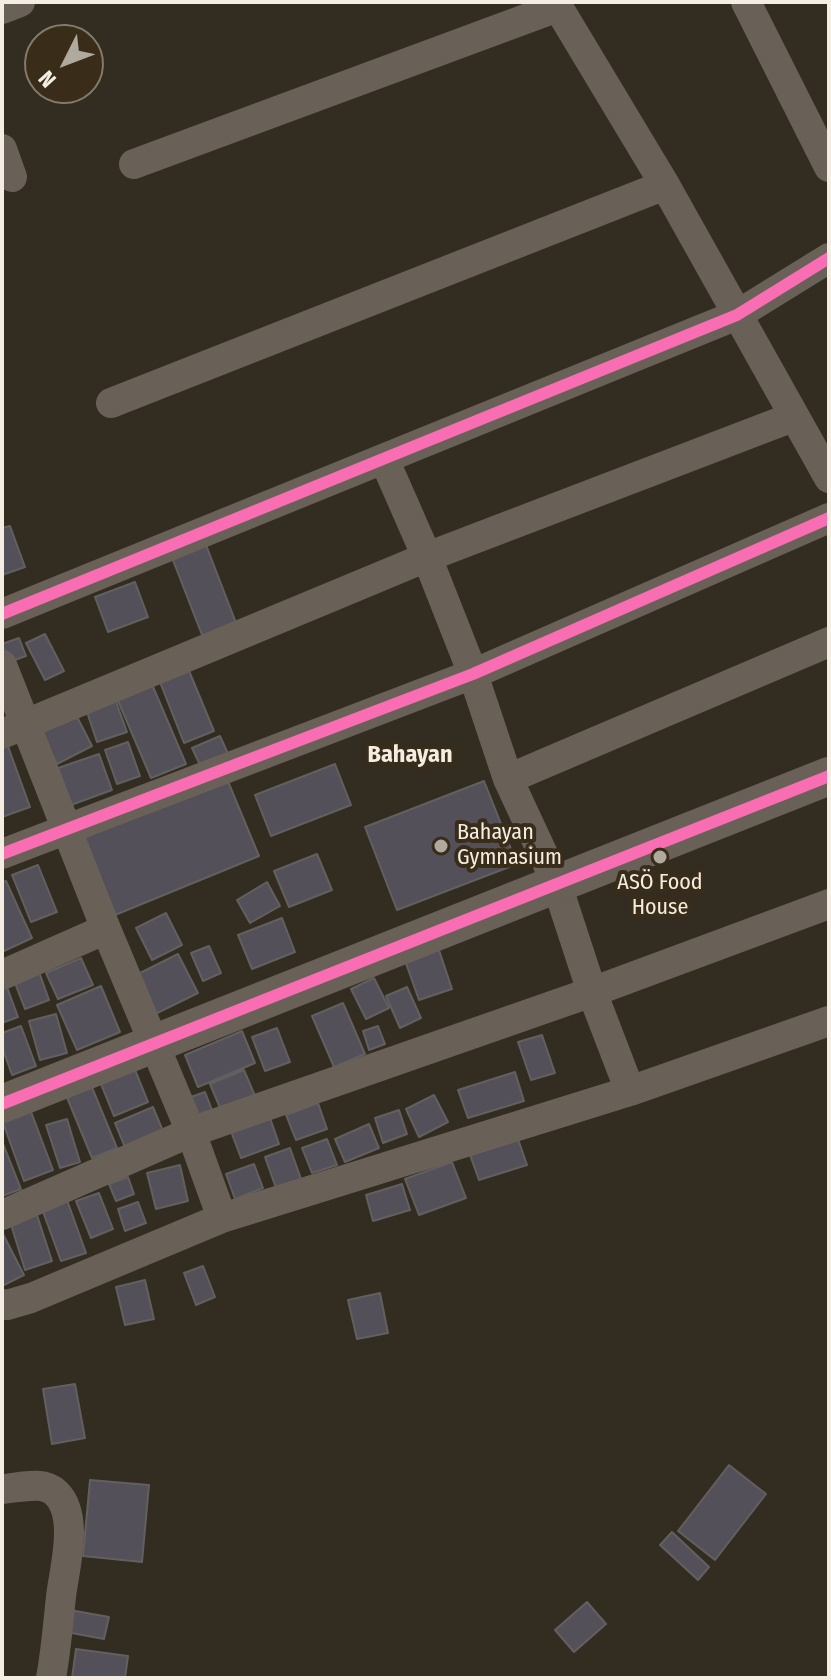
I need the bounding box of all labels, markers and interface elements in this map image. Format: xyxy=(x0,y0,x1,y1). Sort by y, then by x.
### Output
north arrow xyxy=(24,24,104,104)
text: N xyxy=(33,65,62,93)
district label: Bahayan xyxy=(368,741,452,769)
place label: Bahayan Gymnasium xyxy=(457,820,562,872)
marker: Bahayan Gymnasium xyxy=(432,837,450,855)
marker: ASÖ Food House xyxy=(651,848,669,866)
place label: ASÖ Food House xyxy=(617,870,703,922)

